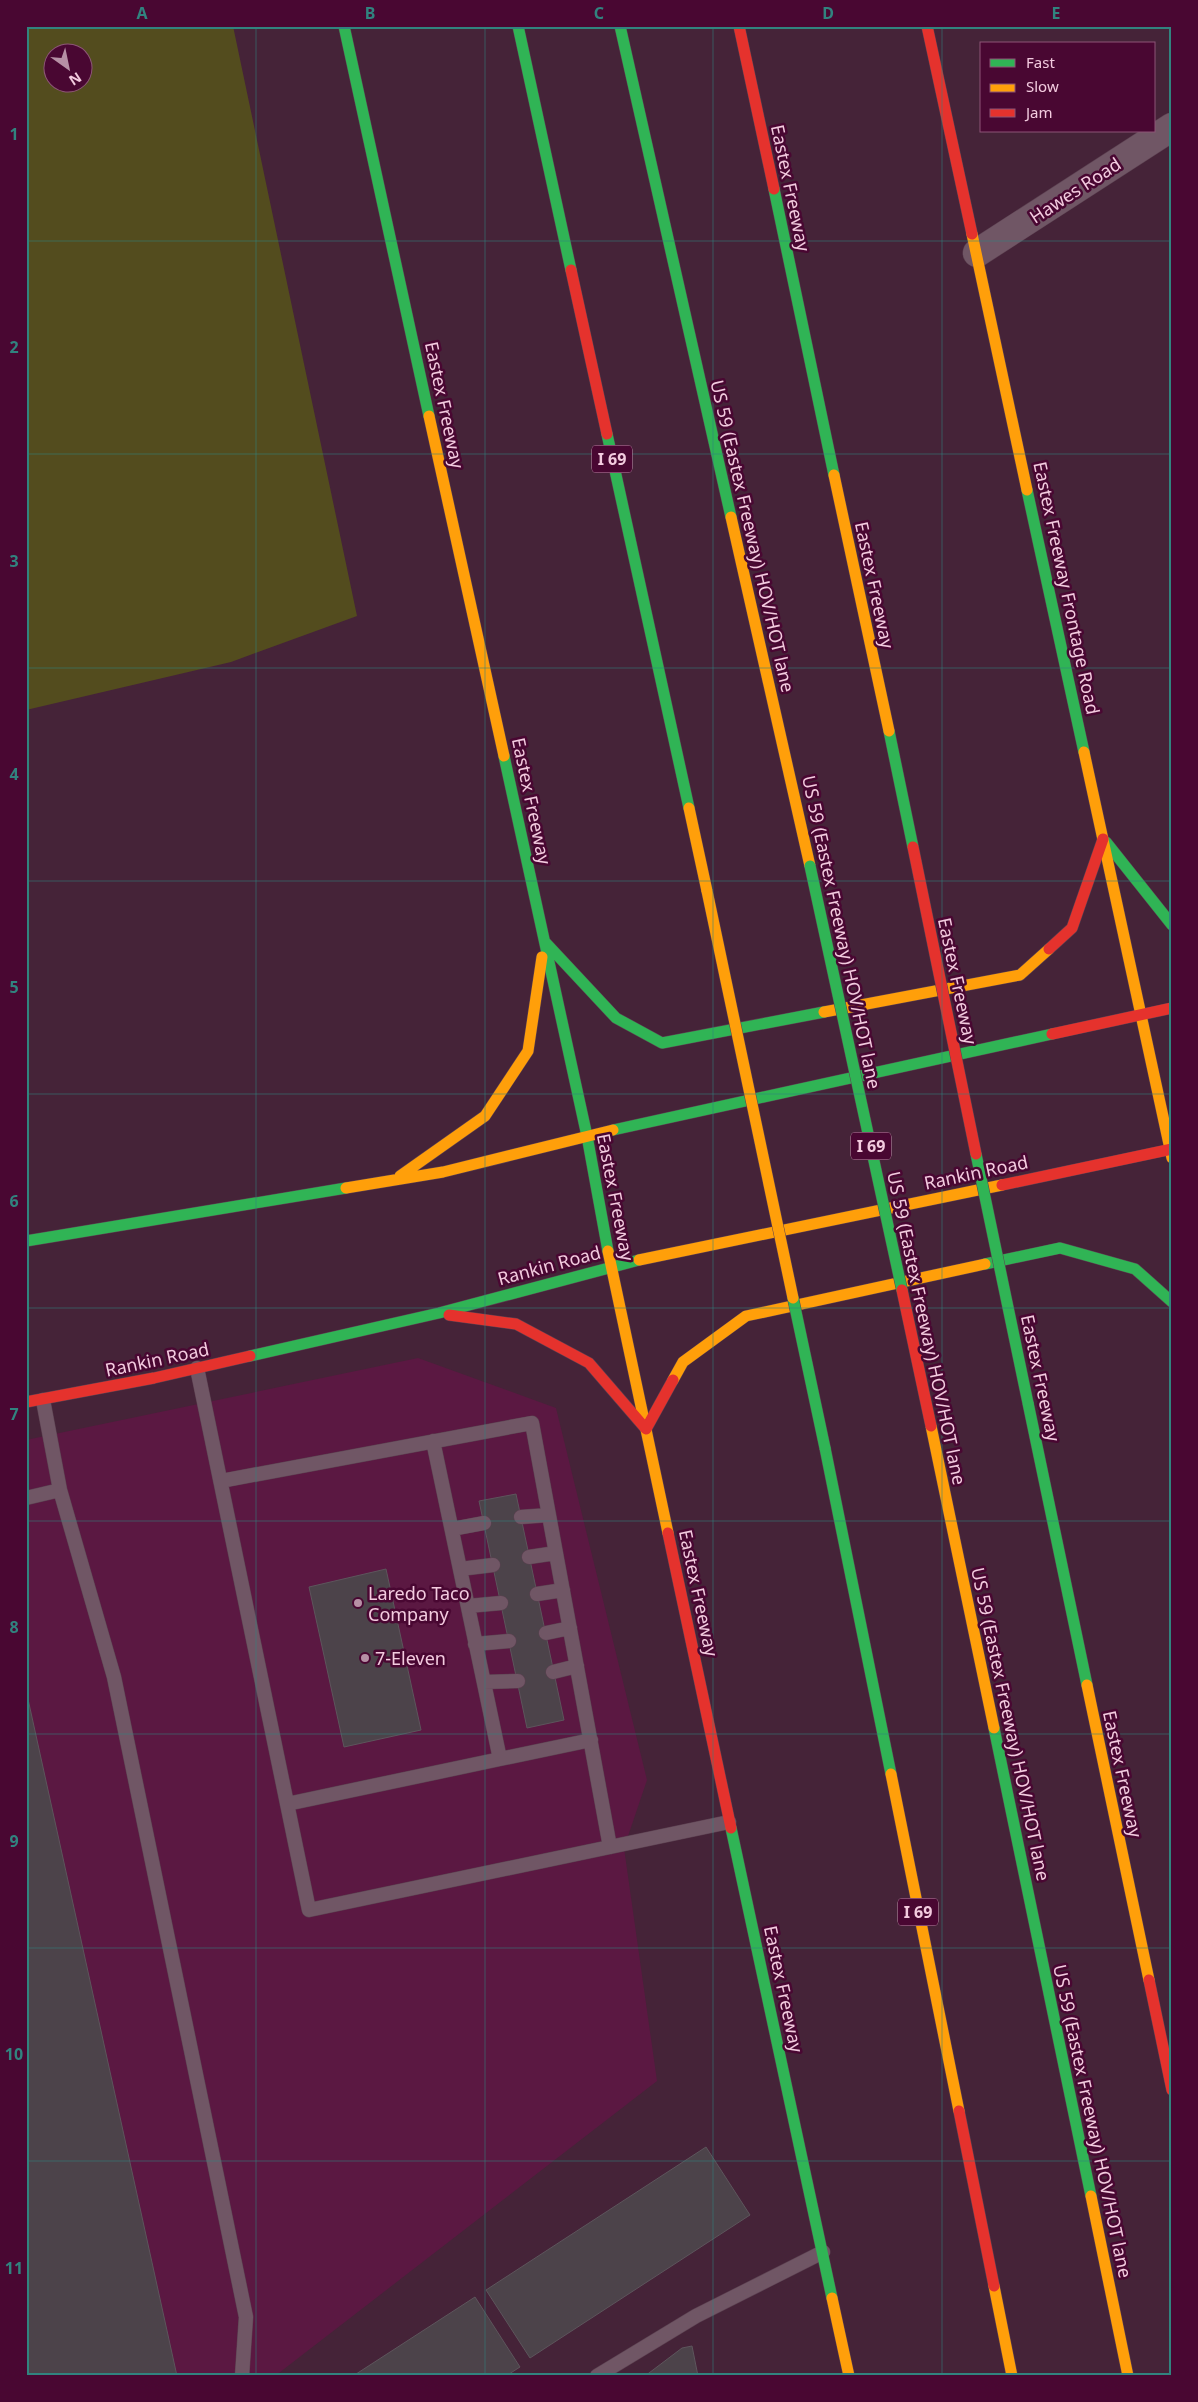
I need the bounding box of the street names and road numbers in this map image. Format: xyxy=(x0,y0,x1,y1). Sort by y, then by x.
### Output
street label: Eastex Freeway xyxy=(766,122,816,254)
street label: Hawes Road xyxy=(1025,152,1125,228)
street label: Eastex Freeway xyxy=(420,339,470,471)
street label: US 59 (Eastex Freeway) HOV/HOT lane xyxy=(705,378,801,694)
road number: I 69 xyxy=(592,446,632,472)
street label: Eastex Freeway Frontage Road xyxy=(1028,459,1106,717)
street label: Eastex Freeway xyxy=(850,519,900,651)
street label: Eastex Freeway xyxy=(507,735,557,867)
street label: US 59 (Eastex Freeway) HOV/HOT lane xyxy=(797,773,887,1091)
street label: Eastex Freeway xyxy=(933,915,983,1047)
street label: Eastex Freeway xyxy=(592,1131,640,1263)
road number: I 69 xyxy=(851,1132,891,1160)
street label: Rankin Road xyxy=(922,1149,1030,1195)
street label: US 59 (Eastex Freeway) HOV/HOT lane xyxy=(882,1169,972,1487)
street label: Rankin Road xyxy=(495,1240,603,1290)
street label: Eastex Freeway xyxy=(1016,1312,1066,1444)
street label: Rankin Road xyxy=(103,1336,211,1382)
street label: Eastex Freeway xyxy=(674,1527,724,1659)
street label: US 59 (Eastex Freeway) HOV/HOT lane xyxy=(966,1565,1056,1883)
street label: Eastex Freeway xyxy=(1098,1708,1148,1840)
road number: I 69 xyxy=(898,1898,938,1925)
street label: Eastex Freeway xyxy=(759,1923,809,2055)
street label: US 59 (Eastex Freeway) HOV/HOT lane xyxy=(1048,1962,1138,2280)

